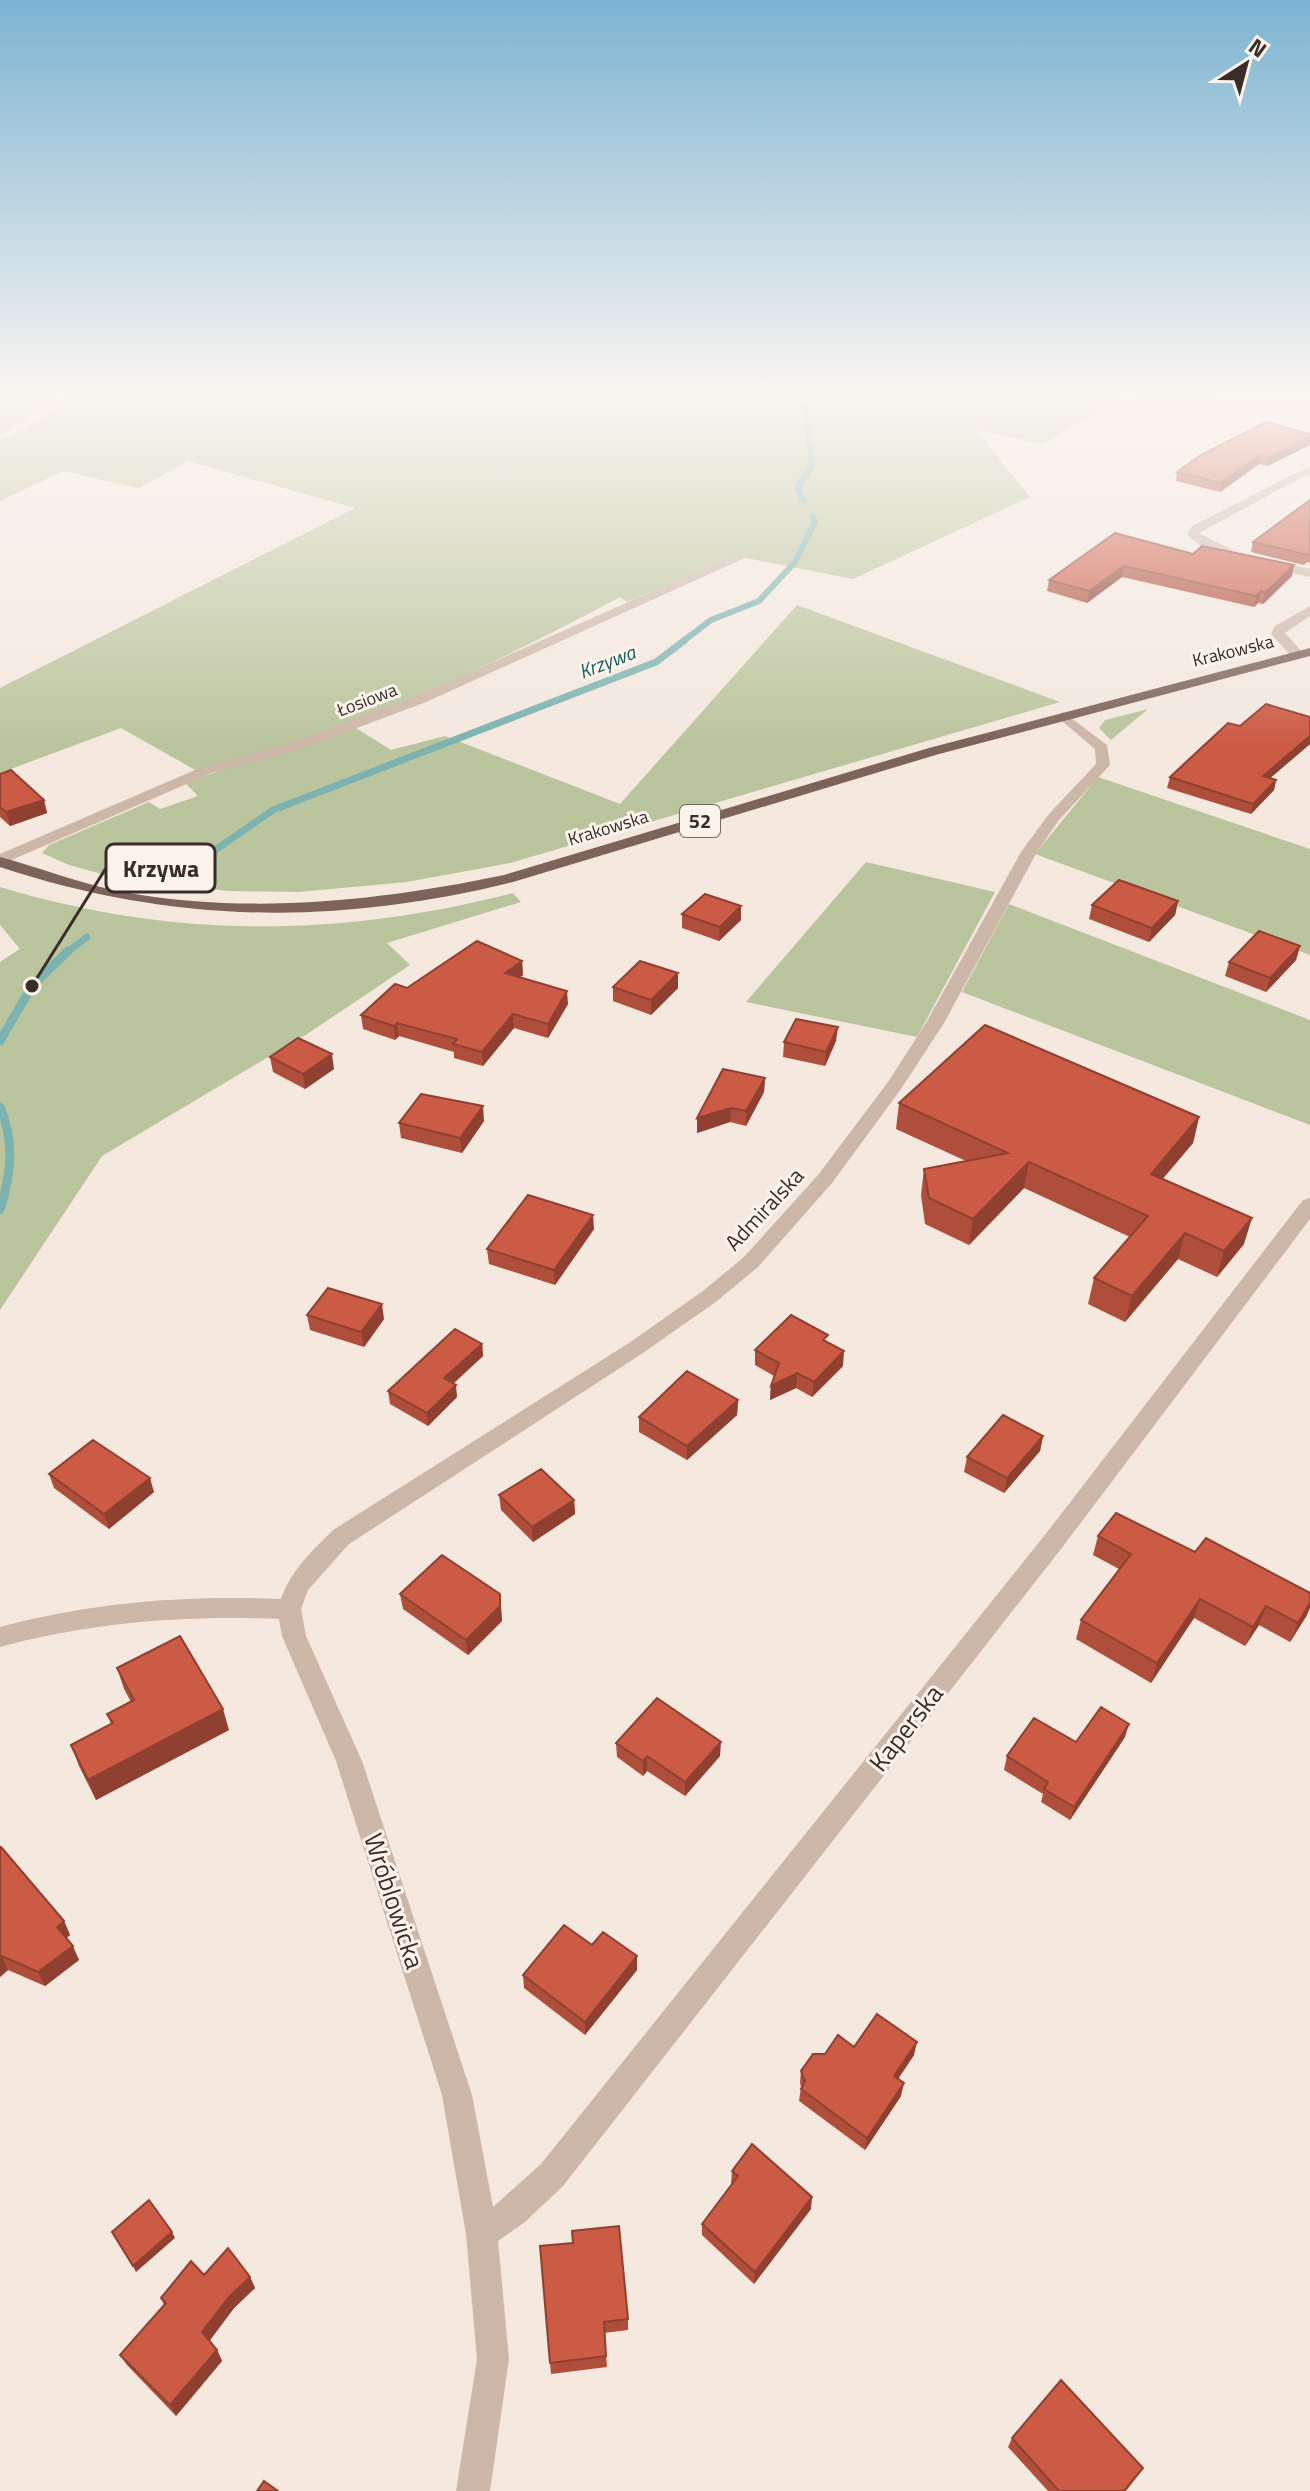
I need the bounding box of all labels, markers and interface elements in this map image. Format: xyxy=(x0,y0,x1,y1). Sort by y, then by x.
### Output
north arrow xyxy=(1206,24,1286,104)
text: N xyxy=(1242,30,1274,66)
street label: Krakowska xyxy=(1189,627,1276,674)
water label: Krzywa xyxy=(574,636,641,687)
street label: Łosiowa xyxy=(332,676,401,724)
street label: Krakowska xyxy=(564,803,651,853)
road number: 52 xyxy=(680,805,720,837)
callout: Krzywa xyxy=(106,844,215,892)
text: Krzywa xyxy=(123,850,199,886)
street label: Admiralska xyxy=(716,1160,812,1258)
street label: Kaperska xyxy=(859,1676,952,1780)
street label: Wróblowicka xyxy=(354,1828,435,1974)

